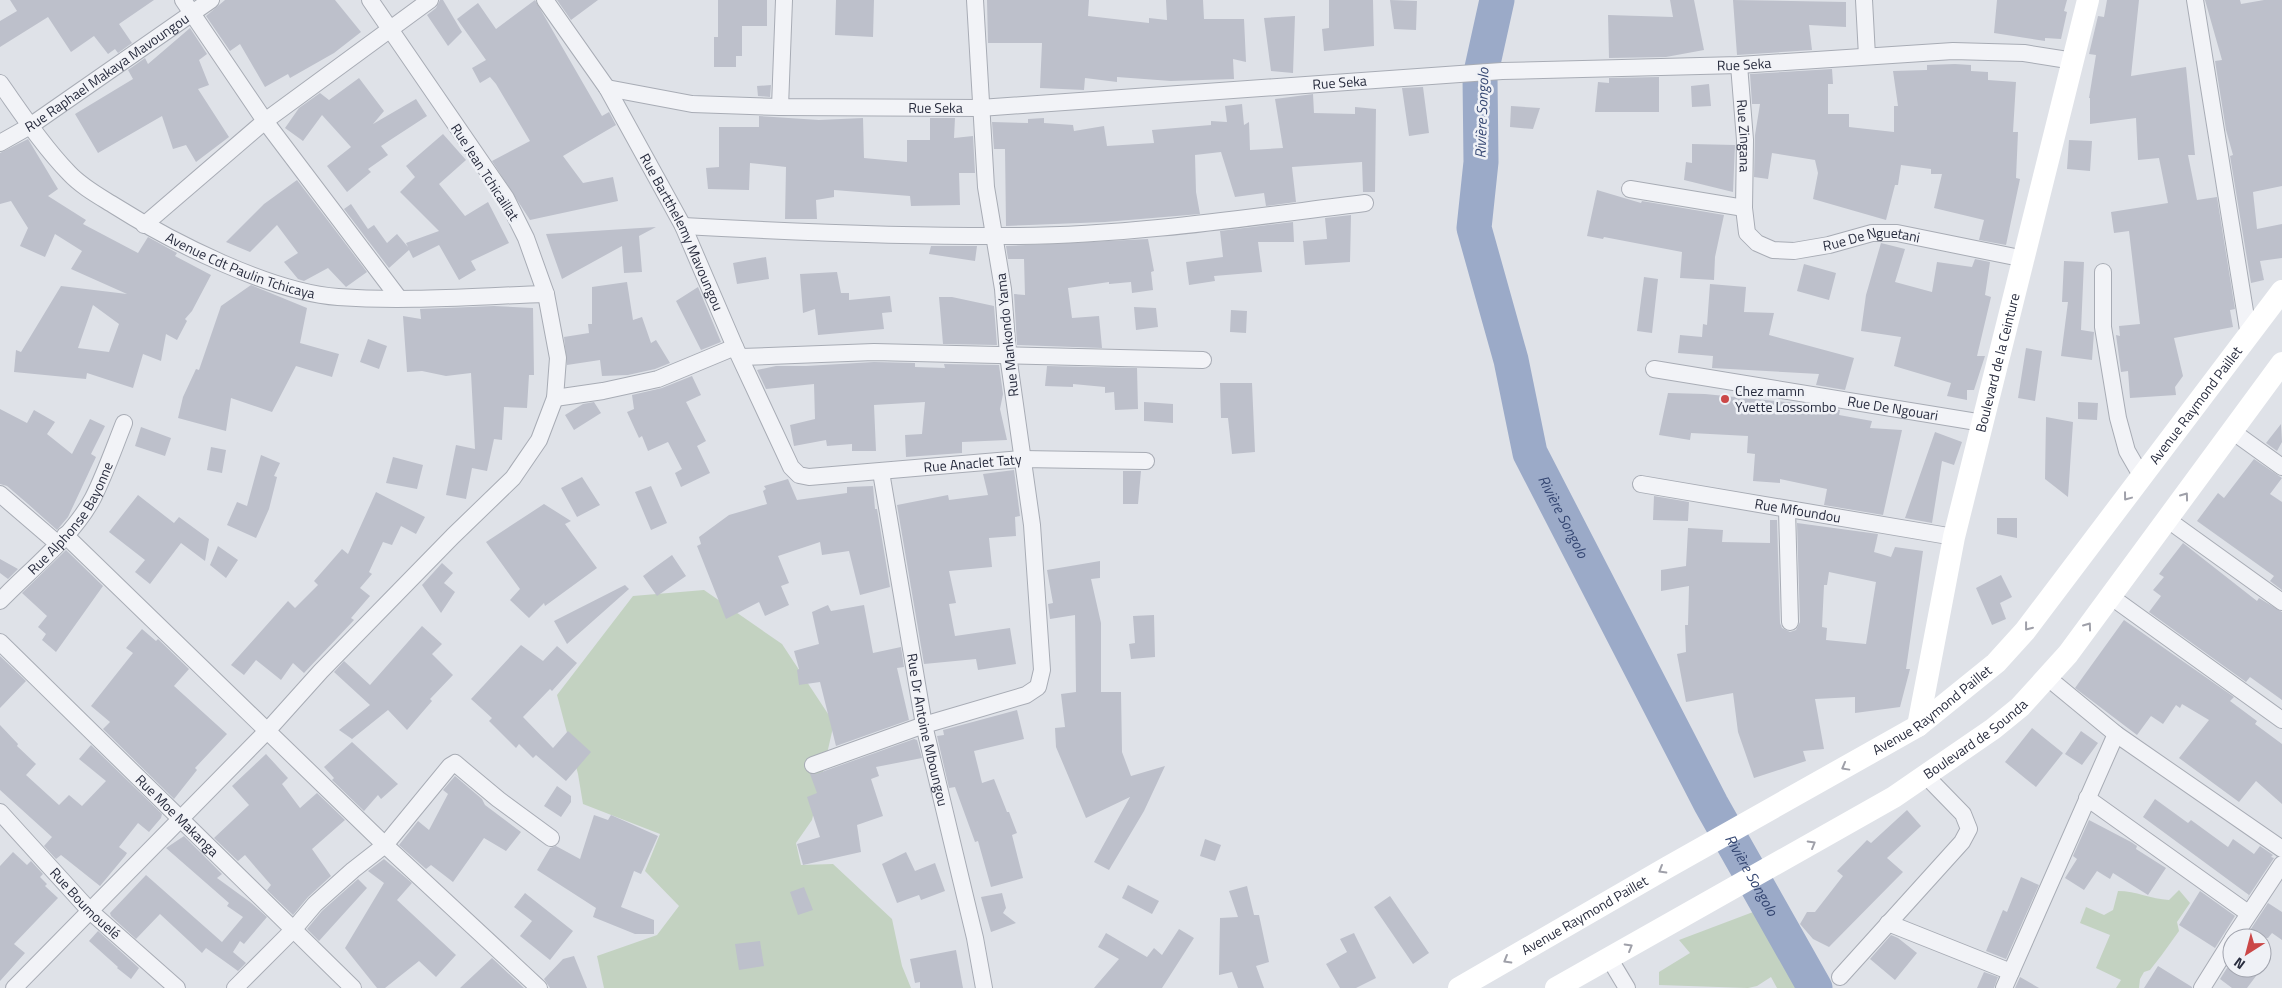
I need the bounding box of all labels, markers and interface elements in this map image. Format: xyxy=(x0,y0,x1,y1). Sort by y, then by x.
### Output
street label: Rue Raphael Makaya Mavoungou xyxy=(21,8,193,137)
street label: Rue Seka xyxy=(1717,52,1772,76)
water label: Rivière Songolo xyxy=(1468,67,1495,159)
street label: Rue Seka xyxy=(1312,70,1367,94)
street label: Rue Seka xyxy=(908,97,963,118)
street label: Rue Zingana xyxy=(1732,98,1756,172)
street label: Rue Jean Tchicaillat xyxy=(446,119,525,225)
street label: Rue Bartthelemy Mavoungou xyxy=(635,149,729,314)
street label: Rue De Nguetani xyxy=(1821,221,1922,256)
street label: Avenue Cdt Paulin Tchicaya xyxy=(162,226,317,304)
street label: Rue Mankondo Yama xyxy=(990,272,1023,398)
street label: Boulevard de la Ceinture xyxy=(1970,291,2024,434)
street label: Avenue Raymond Paillet xyxy=(2144,341,2247,468)
place label: Chez mamn Yvette Lossombo xyxy=(1735,380,1836,417)
street label: Rue De Ngouari xyxy=(1846,390,1940,425)
marker: Chez mamn Yvette Lossombo xyxy=(1719,393,1731,405)
street label: Rue Anaclet Taty xyxy=(923,448,1023,477)
street label: Rue Alphonse Bayonne xyxy=(22,458,118,579)
water label: Rivière Songolo xyxy=(1532,471,1595,563)
street label: Rue Mfoundou xyxy=(1753,492,1843,528)
one-way arrow xyxy=(2123,492,2132,501)
one-way arrow xyxy=(2180,493,2188,502)
one-way arrow xyxy=(2024,621,2033,630)
one-way arrow xyxy=(2082,622,2091,632)
street label: Rue Dr Antoine Mboungou xyxy=(902,652,954,808)
street label: Avenue Raymond Paillet xyxy=(1868,660,1996,760)
street label: Boulevard de Sounda xyxy=(1919,694,2032,784)
one-way arrow xyxy=(1841,761,1850,771)
street label: Rue Moe Makanga xyxy=(131,769,224,861)
water label: Rivière Songolo xyxy=(1719,830,1784,921)
one-way arrow xyxy=(1807,840,1816,850)
street label: Rue Boumouelé xyxy=(45,862,126,944)
one-way arrow xyxy=(1659,863,1668,873)
street label: Avenue Raymond Paillet xyxy=(1517,870,1652,960)
north arrow xyxy=(2222,928,2272,978)
one-way arrow xyxy=(1624,943,1633,953)
text: N xyxy=(2229,953,2249,975)
one-way arrow xyxy=(1503,954,1512,964)

